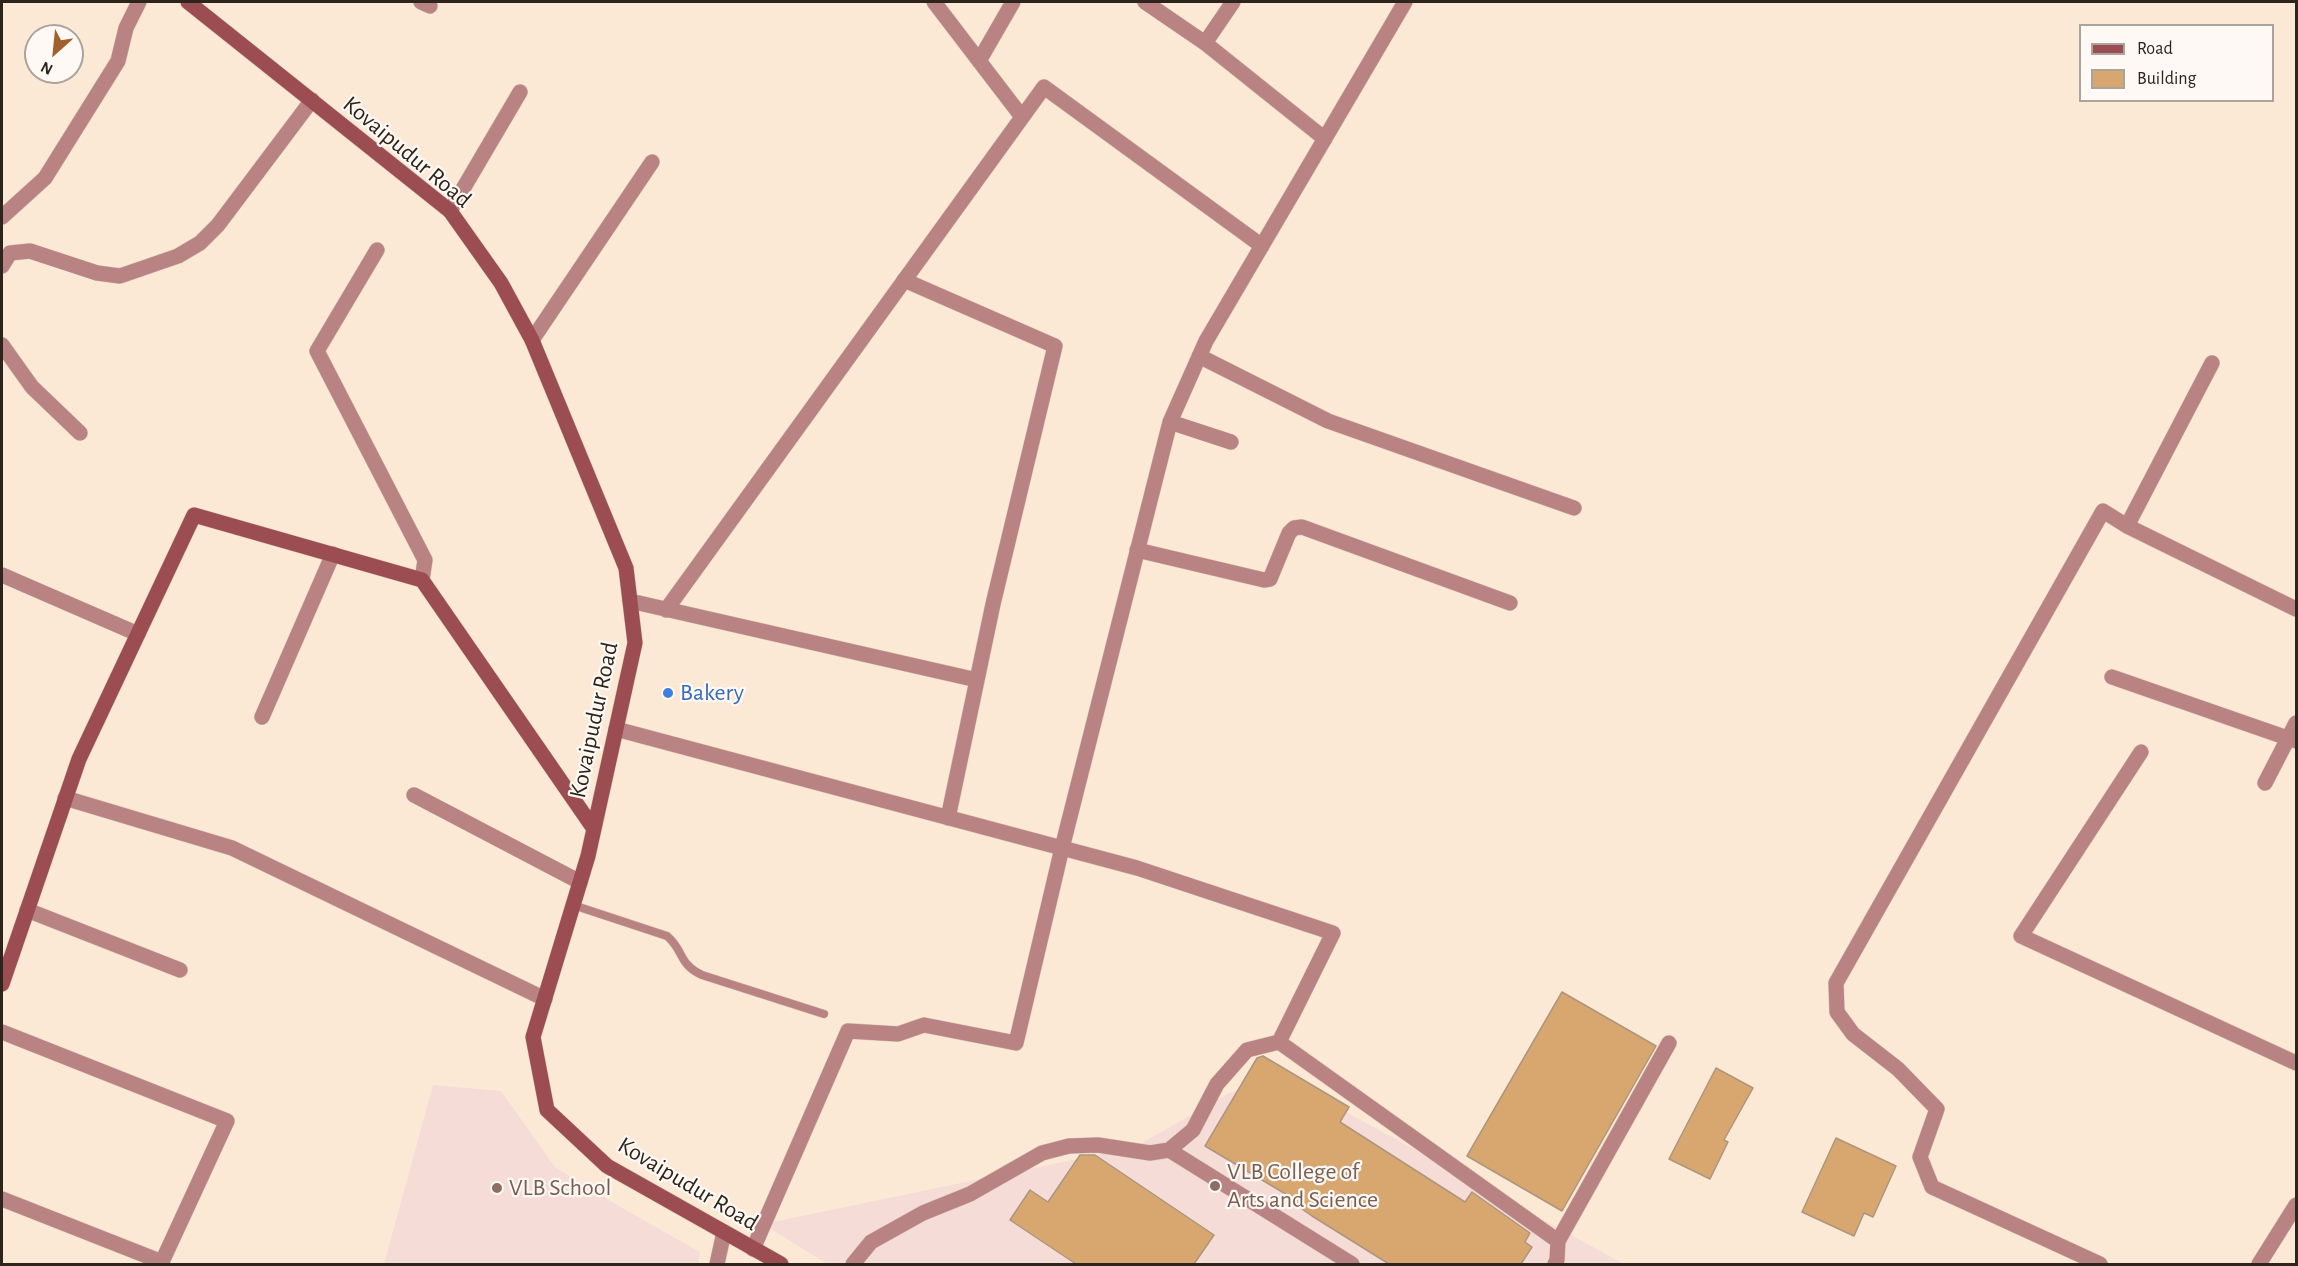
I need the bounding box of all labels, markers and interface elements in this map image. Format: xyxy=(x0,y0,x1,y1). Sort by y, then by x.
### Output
north arrow xyxy=(24,24,84,84)
legend xyxy=(2079,24,2274,102)
text: Road xyxy=(2137,40,2173,58)
text: N xyxy=(38,59,55,78)
text: Building xyxy=(2137,70,2196,88)
street label: Kovaipudur Road xyxy=(337,90,477,214)
street label: Kovaipudur Road xyxy=(563,639,625,801)
place label: Bakery xyxy=(680,679,744,707)
marker: Bakery xyxy=(661,686,675,700)
street label: Kovaipudur Road xyxy=(612,1131,764,1237)
place label: VLB College of Arts and Science xyxy=(1227,1158,1378,1214)
place label: VLB School xyxy=(509,1174,611,1202)
marker: VLB College of Arts and Science xyxy=(1208,1179,1222,1193)
marker: VLB School xyxy=(490,1181,504,1195)

